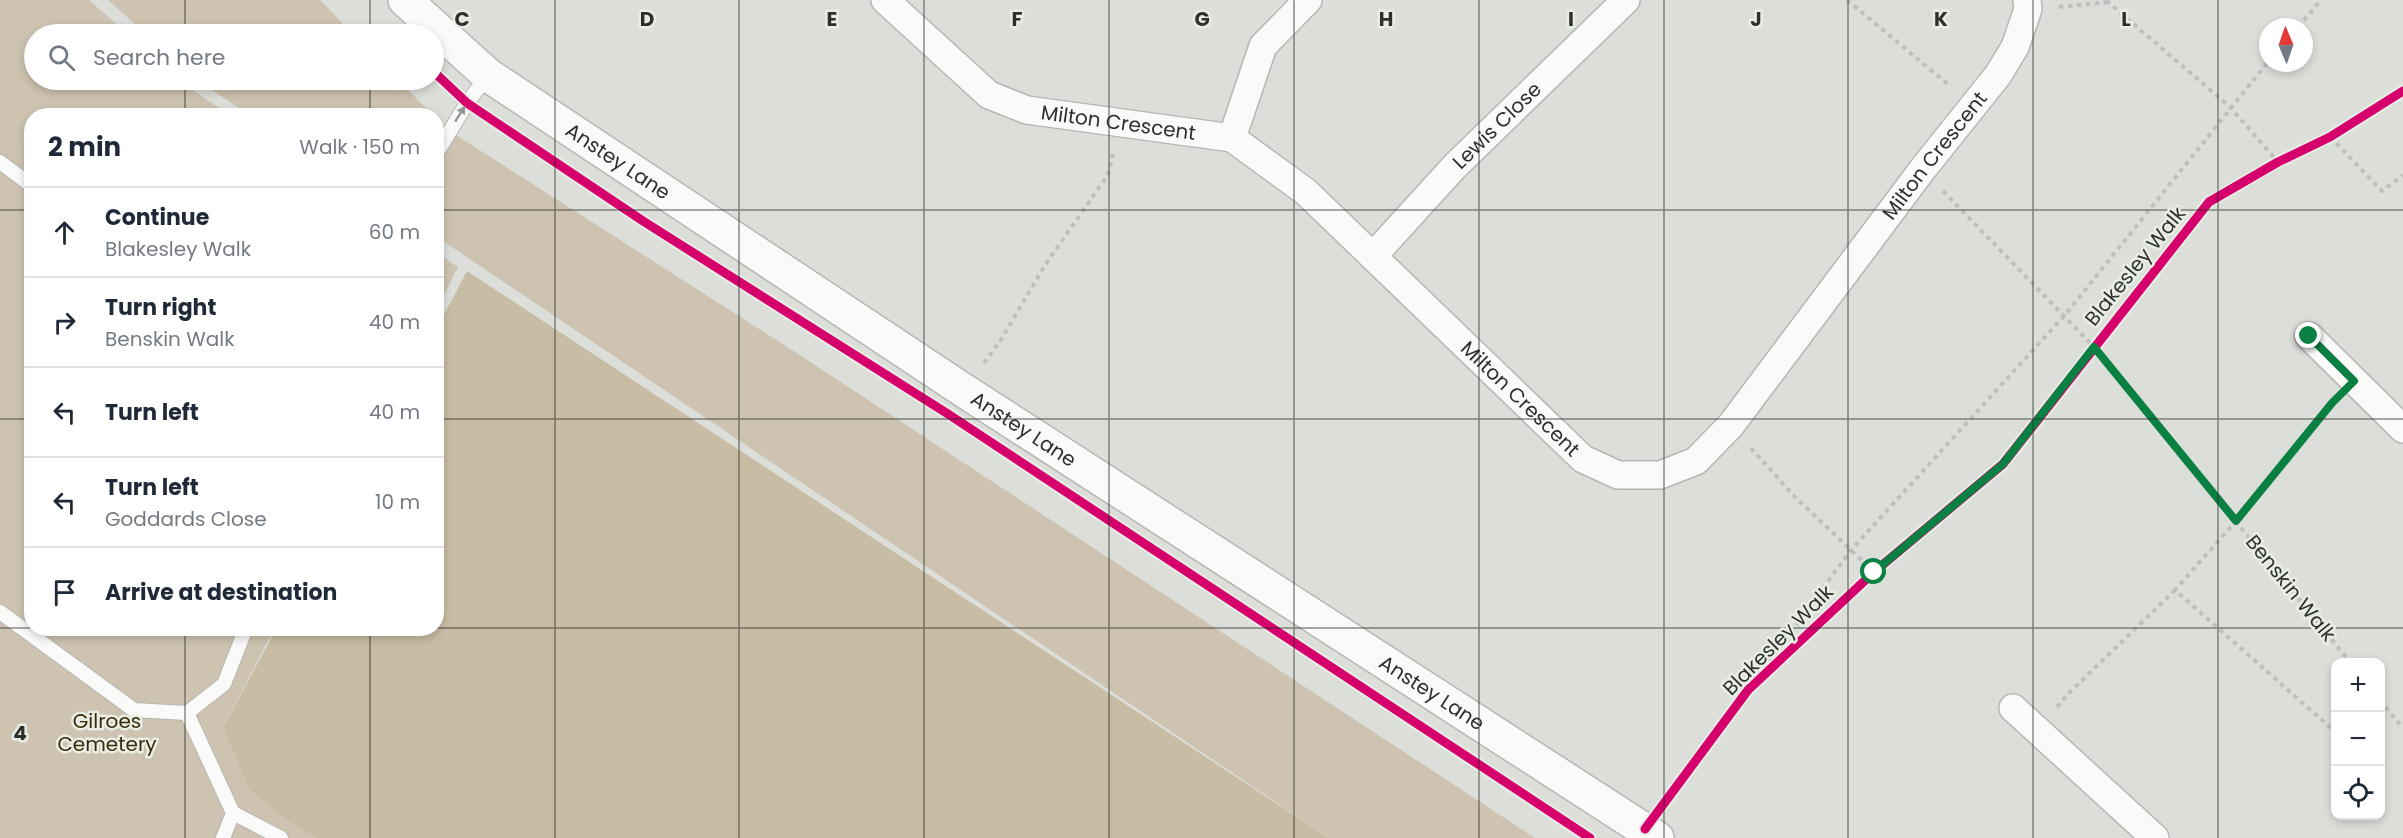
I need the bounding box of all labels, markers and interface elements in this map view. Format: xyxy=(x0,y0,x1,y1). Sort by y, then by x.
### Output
text: C xyxy=(454,5,470,33)
text: D xyxy=(640,5,654,33)
text: E xyxy=(827,5,837,33)
text: F xyxy=(1012,5,1023,33)
text: G xyxy=(1194,5,1210,33)
text: H xyxy=(1379,5,1393,33)
text: I xyxy=(1568,5,1574,33)
text: J xyxy=(1750,5,1762,33)
text: K xyxy=(1934,5,1948,33)
text: L xyxy=(2121,5,2131,33)
north arrow xyxy=(2259,18,2313,72)
search box xyxy=(24,24,444,90)
icon: search xyxy=(45,41,78,74)
text: Search here xyxy=(93,42,226,73)
street label: Lewis Close xyxy=(1446,76,1548,175)
street label: Milton Crescent xyxy=(1876,86,1994,225)
street label: Milton Crescent xyxy=(1039,98,1197,147)
one-way arrow xyxy=(455,106,466,122)
street label: Anstey Lane xyxy=(560,116,676,206)
text: 2 min xyxy=(48,129,121,165)
text: Walk · 150 m xyxy=(299,133,420,161)
street label: Blakesley Walk xyxy=(2078,200,2192,332)
text: Continue xyxy=(105,202,209,233)
icon: ahead xyxy=(48,216,81,249)
text: 60 m xyxy=(369,218,420,246)
text: Blakesley Walk xyxy=(105,235,251,263)
text: Turn right xyxy=(105,292,216,323)
icon: right xyxy=(48,306,81,339)
text: 40 m xyxy=(369,308,420,336)
route end xyxy=(2295,322,2321,348)
text: Benskin Walk xyxy=(105,325,235,353)
street label: Milton Crescent xyxy=(1455,335,1586,463)
street label: Anstey Lane xyxy=(965,385,1082,474)
icon: left xyxy=(48,396,81,429)
text: Turn left xyxy=(105,397,199,428)
text: 40 m xyxy=(369,398,420,426)
text: Turn left xyxy=(105,472,199,503)
icon: left xyxy=(48,486,81,519)
text: 10 m xyxy=(375,488,420,516)
text: Goddards Close xyxy=(105,505,267,533)
street label: Benskin Walk xyxy=(2239,529,2343,648)
route start xyxy=(1860,558,1886,584)
icon: arrive xyxy=(48,576,81,609)
text: Arrive at destination xyxy=(105,577,337,608)
street label: Blakesley Walk xyxy=(1716,578,1840,702)
street label: Anstey Lane xyxy=(1374,648,1490,737)
map controls xyxy=(2331,658,2385,820)
button: + xyxy=(2331,658,2385,712)
park label: Gilroes Cemetery xyxy=(57,707,157,758)
button: − xyxy=(2331,712,2385,766)
text: 4 xyxy=(13,719,27,747)
button: locate xyxy=(2331,766,2385,820)

